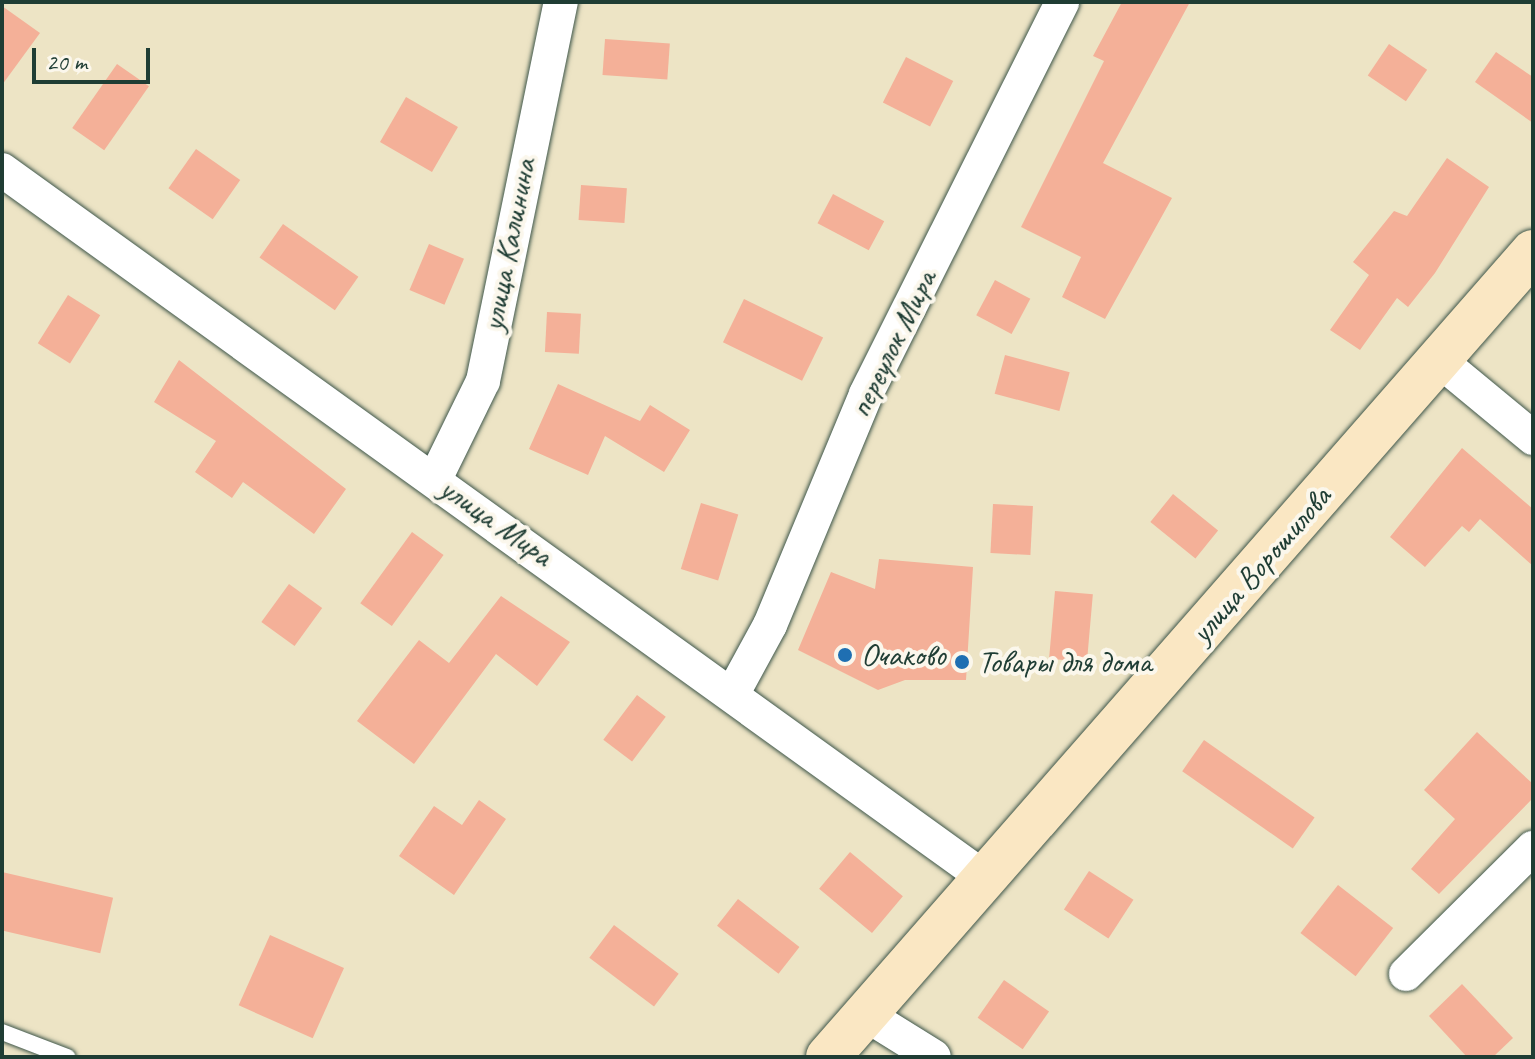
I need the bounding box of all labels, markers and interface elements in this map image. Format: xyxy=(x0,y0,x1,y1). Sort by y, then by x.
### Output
scale bar xyxy=(36,32,154,82)
text: 20 m xyxy=(46,47,87,77)
street label: улица Калинина xyxy=(473,155,545,335)
street label: переулок Мира xyxy=(842,265,944,423)
street label: улица Мира xyxy=(432,469,560,575)
street label: улица Ворошилова xyxy=(1183,479,1339,651)
place label: Очаково xyxy=(861,636,945,674)
place label: Товары для дома xyxy=(978,643,1154,681)
marker: Очаково xyxy=(836,646,854,664)
marker: Товары для дома xyxy=(953,653,971,671)

